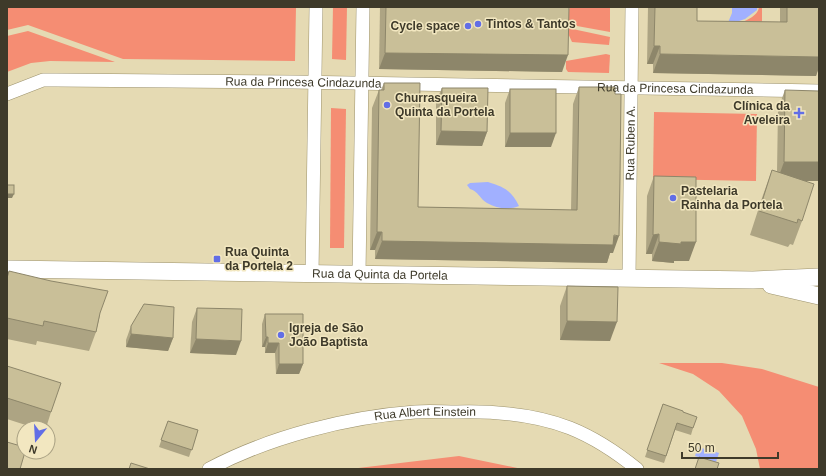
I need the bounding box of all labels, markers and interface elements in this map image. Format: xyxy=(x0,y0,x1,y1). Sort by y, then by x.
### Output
place label: Tintos & Tantos xyxy=(486,17,576,31)
place label: Cycle space xyxy=(391,19,460,33)
marker: Tintos & Tantos xyxy=(473,19,483,29)
marker: Cycle space xyxy=(463,21,473,31)
street label: Rua da Princesa Cindazunda xyxy=(225,74,382,91)
street label: Rua da Princesa Cindazunda xyxy=(597,80,754,97)
place label: Churrasqueira Quinta da Portela xyxy=(395,91,495,119)
place label: Clínica da Aveleira xyxy=(733,99,790,127)
marker: Churrasqueira Quinta da Portela xyxy=(382,100,392,110)
street label: Rua Ruben A. xyxy=(623,106,638,181)
marker: Clínica da Aveleira xyxy=(793,107,805,119)
place label: Pastelaria Rainha da Portela xyxy=(681,184,783,212)
marker: Pastelaria Rainha da Portela xyxy=(668,193,678,203)
place label: Rua Quinta da Portela 2 xyxy=(225,245,293,273)
marker: Rua Quinta da Portela 2 xyxy=(212,254,222,264)
street label: Rua da Quinta da Portela xyxy=(312,266,448,283)
place label: Igreja de São João Baptista xyxy=(289,321,368,349)
marker: Igreja de São João Baptista xyxy=(276,330,286,340)
street label: Rua Albert Einstein xyxy=(373,405,476,424)
north arrow xyxy=(16,420,56,460)
scale bar xyxy=(682,434,778,460)
text: 50 m xyxy=(688,441,715,455)
text: N xyxy=(27,443,39,456)

